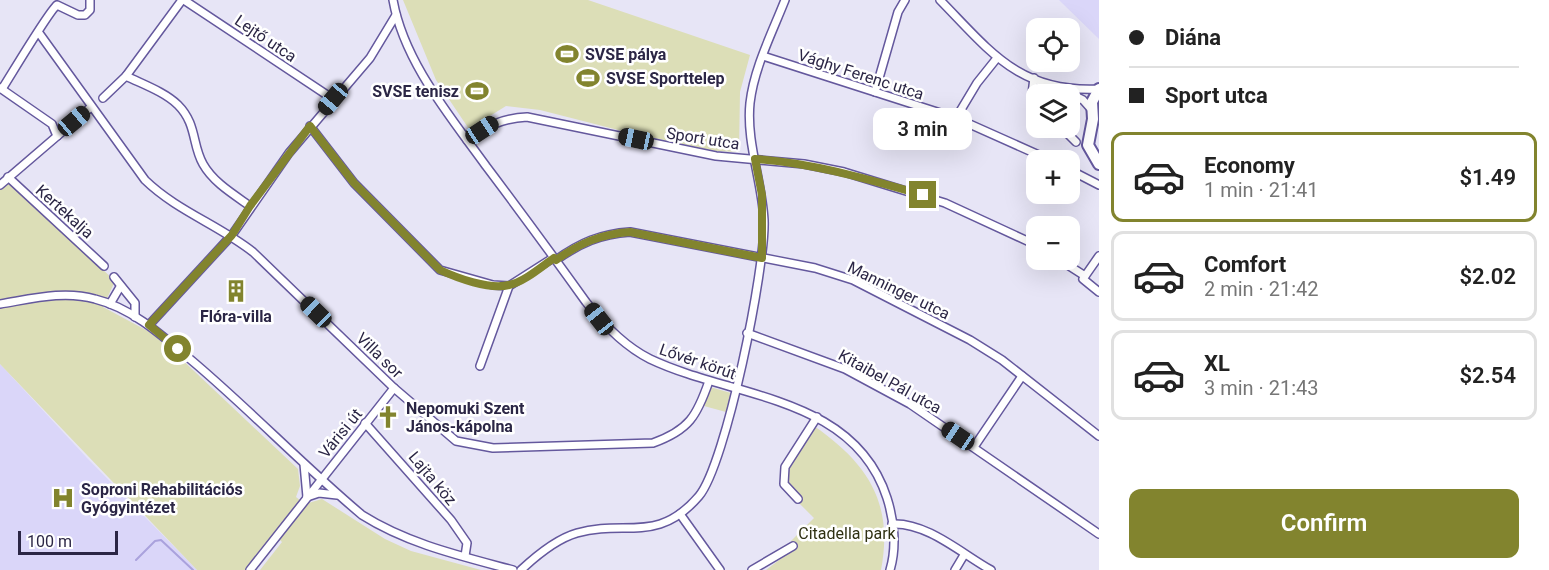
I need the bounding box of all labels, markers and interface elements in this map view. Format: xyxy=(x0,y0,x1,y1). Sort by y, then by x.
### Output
street label: Lejtő utca xyxy=(231,11,300,66)
map controls xyxy=(1026,18,1080,270)
button: locate xyxy=(1026,18,1080,72)
text: Diána xyxy=(1165,25,1221,50)
sports icon: SVSE pálya xyxy=(554,41,580,67)
place label: SVSE pálya xyxy=(585,45,667,64)
street label: Vághy Ferenc utca xyxy=(796,45,926,104)
sports icon: SVSE Sporttelep xyxy=(575,65,601,91)
place label: SVSE Sporttelep xyxy=(606,69,725,88)
sports icon: SVSE tenisz xyxy=(464,78,490,104)
car xyxy=(315,79,351,119)
place label: SVSE tenisz xyxy=(372,82,459,101)
text: Sport utca xyxy=(1165,83,1268,108)
button: layers xyxy=(1026,84,1080,138)
car xyxy=(54,103,94,139)
callout: 3 min xyxy=(874,108,972,150)
car xyxy=(462,113,502,147)
text: 3 min xyxy=(897,117,948,141)
street label: Sport utca xyxy=(665,123,741,154)
car xyxy=(617,126,655,152)
button: + xyxy=(1026,150,1080,204)
icon: car xyxy=(1132,150,1186,204)
text: Economy xyxy=(1204,153,1295,178)
text: $1.49 xyxy=(1459,165,1516,190)
text: 1 min · 21:41 xyxy=(1204,178,1319,202)
street label: Kertekalja xyxy=(32,181,97,242)
route end xyxy=(909,181,936,208)
button: − xyxy=(1026,216,1080,270)
icon: car xyxy=(1132,249,1186,303)
text: Comfort xyxy=(1204,252,1286,277)
street label: Manninger utca xyxy=(845,258,953,323)
text: $2.02 xyxy=(1459,264,1516,289)
text: 2 min · 21:42 xyxy=(1204,277,1319,301)
building icon: Flóra-villa xyxy=(223,278,249,304)
car xyxy=(297,293,335,331)
car xyxy=(581,299,617,339)
place label: Flóra-villa xyxy=(200,307,272,326)
street label: Villa sor xyxy=(352,329,407,383)
route start xyxy=(164,335,191,362)
street label: Lővér körút xyxy=(657,339,739,383)
street label: Kitaibel Pál utca xyxy=(835,345,945,418)
icon: car xyxy=(1132,348,1186,402)
text: XL xyxy=(1204,351,1230,376)
text: $2.54 xyxy=(1459,363,1516,388)
text: 3 min · 21:43 xyxy=(1204,376,1319,400)
place label: Nepomuki Szent János-kápolna xyxy=(406,399,525,436)
church icon: Nepomuki Szent János-kápolna xyxy=(375,404,401,430)
street label: Várisi út xyxy=(315,405,366,462)
car xyxy=(938,418,978,454)
street label: Lajta köz xyxy=(405,448,461,509)
place label: Soproni Rehabilitációs Gyógyintézet xyxy=(81,480,243,517)
hospital icon: Soproni Rehabilitációs Gyógyintézet xyxy=(50,485,76,511)
button: Confirm xyxy=(1129,489,1519,558)
park label: Citadella park xyxy=(798,524,897,543)
scale bar xyxy=(18,528,118,556)
text: 100 m xyxy=(27,532,72,551)

